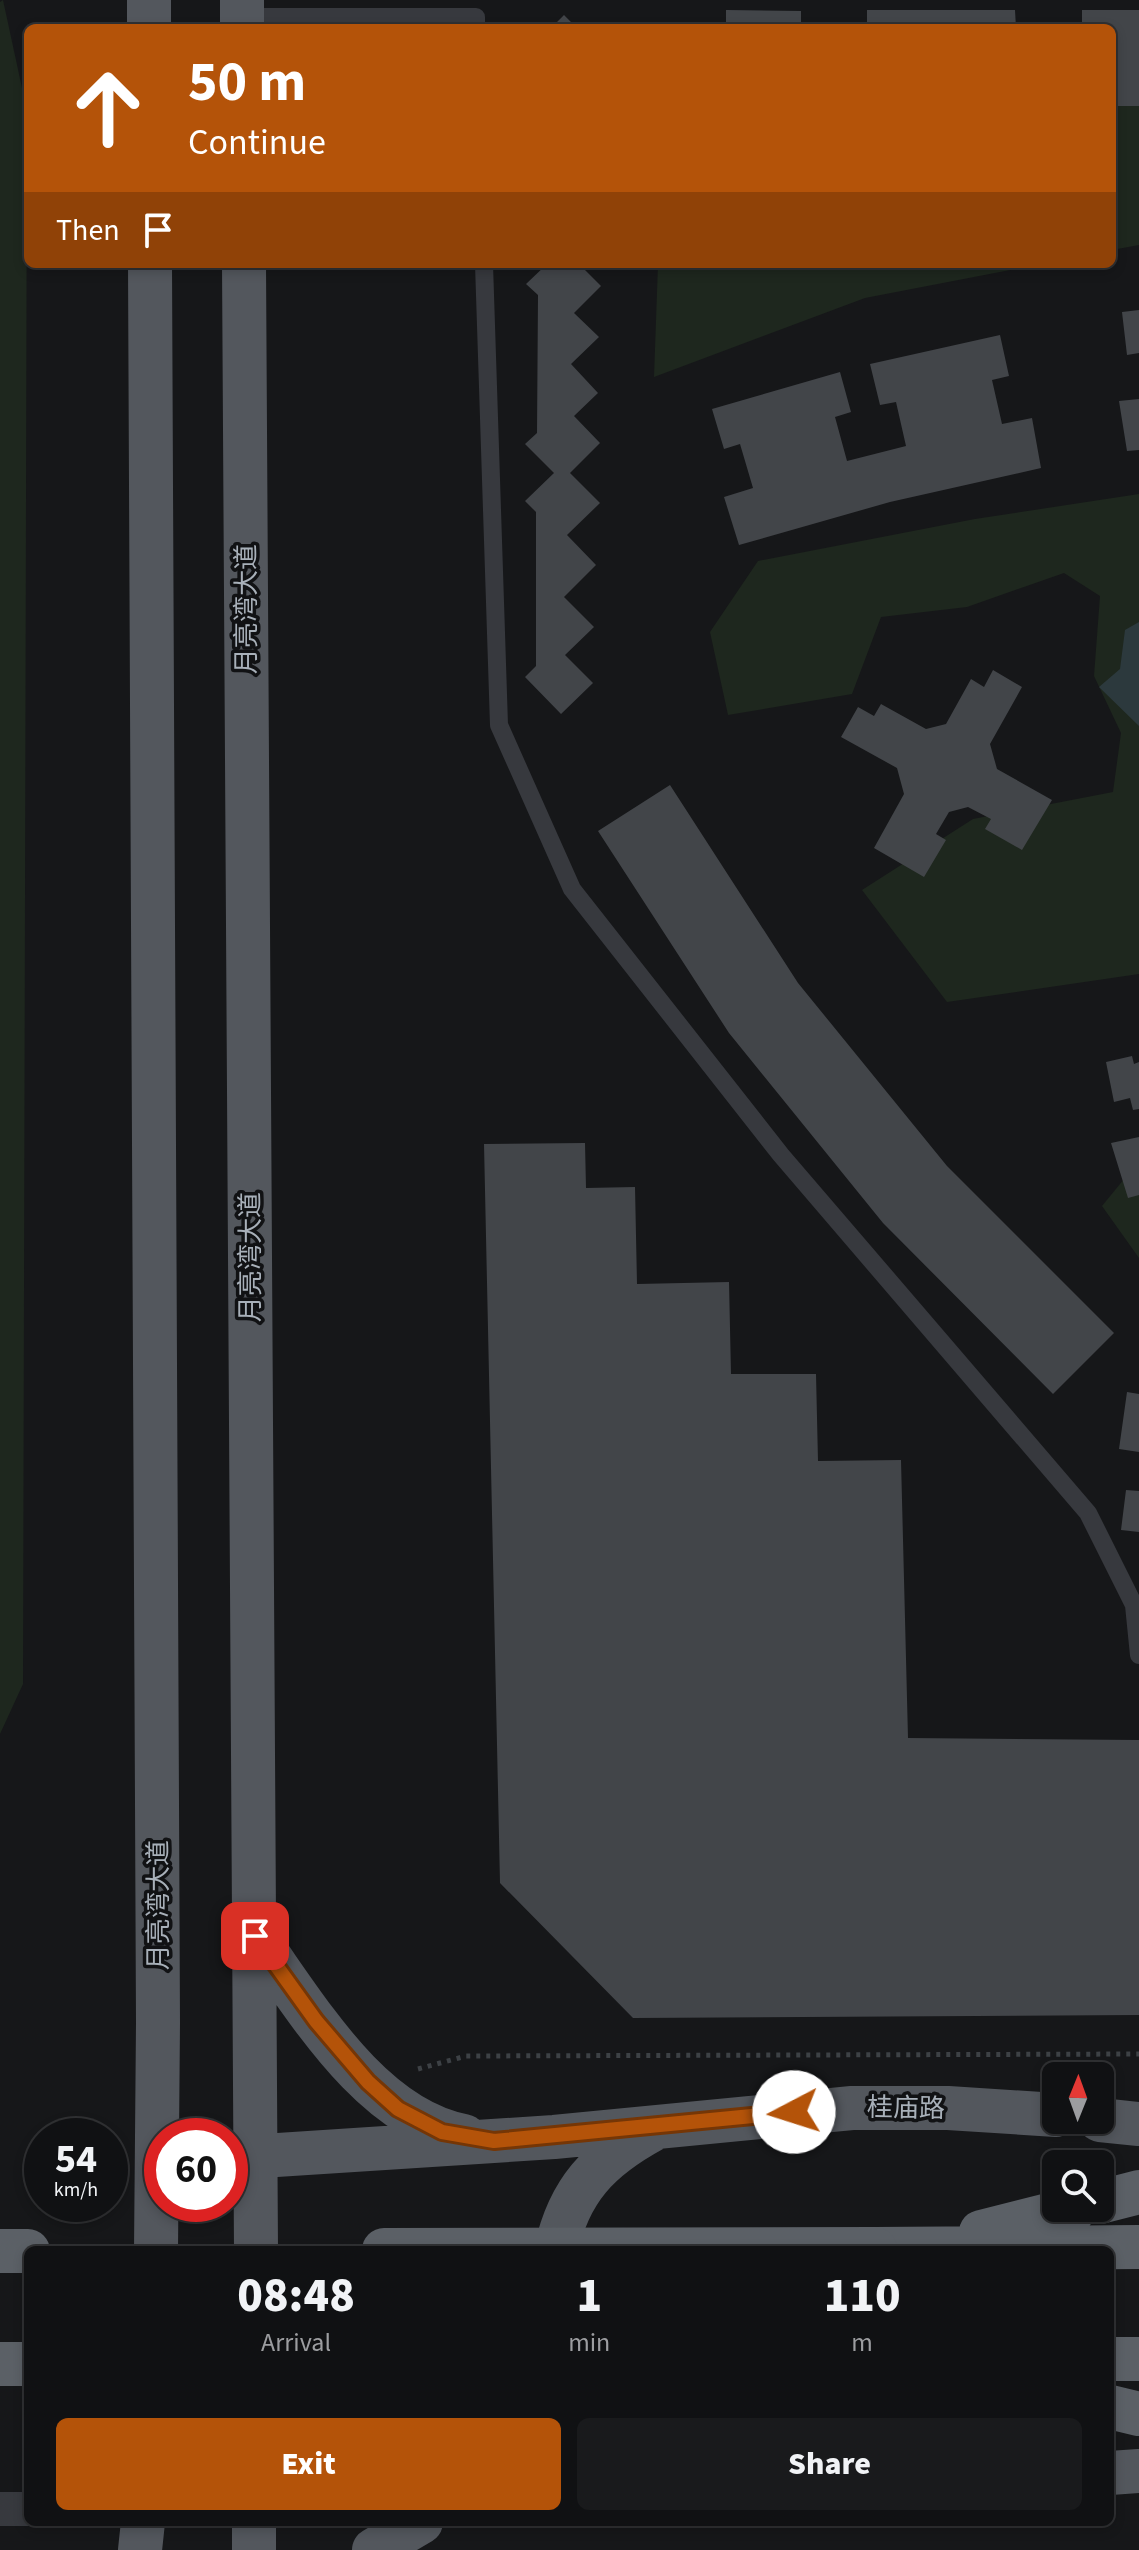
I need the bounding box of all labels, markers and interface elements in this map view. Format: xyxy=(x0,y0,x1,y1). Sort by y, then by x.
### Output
text: 50 m xyxy=(188,43,306,122)
icon: ahead xyxy=(56,56,160,160)
text: Continue xyxy=(188,117,326,168)
icon: arrive xyxy=(136,208,180,252)
text: Then xyxy=(56,209,120,252)
street label: 月亮湾大道 xyxy=(228,544,265,674)
street label: 月亮湾大道 xyxy=(232,1192,269,1322)
street label: 月亮湾大道 xyxy=(140,1840,177,1970)
pin xyxy=(221,1902,289,1970)
icon: arrive xyxy=(233,1914,277,1958)
north arrow xyxy=(1042,2062,1114,2134)
map controls xyxy=(1042,2062,1114,2222)
position arrow xyxy=(752,2070,836,2154)
street label: 桂庙路 xyxy=(867,2089,945,2127)
speed limit sign: 60 xyxy=(144,2118,248,2222)
text: 54 xyxy=(55,2131,97,2188)
button: search xyxy=(1042,2150,1114,2222)
text: km/h xyxy=(54,2176,98,2204)
text: 08:48 xyxy=(237,2262,355,2330)
text: 1 xyxy=(576,2262,602,2330)
text: 110 xyxy=(824,2262,901,2330)
text: Arrival xyxy=(261,2324,331,2361)
text: min xyxy=(568,2324,610,2361)
text: m xyxy=(851,2324,873,2361)
button: Exit xyxy=(56,2418,561,2510)
button: Share xyxy=(577,2418,1082,2510)

